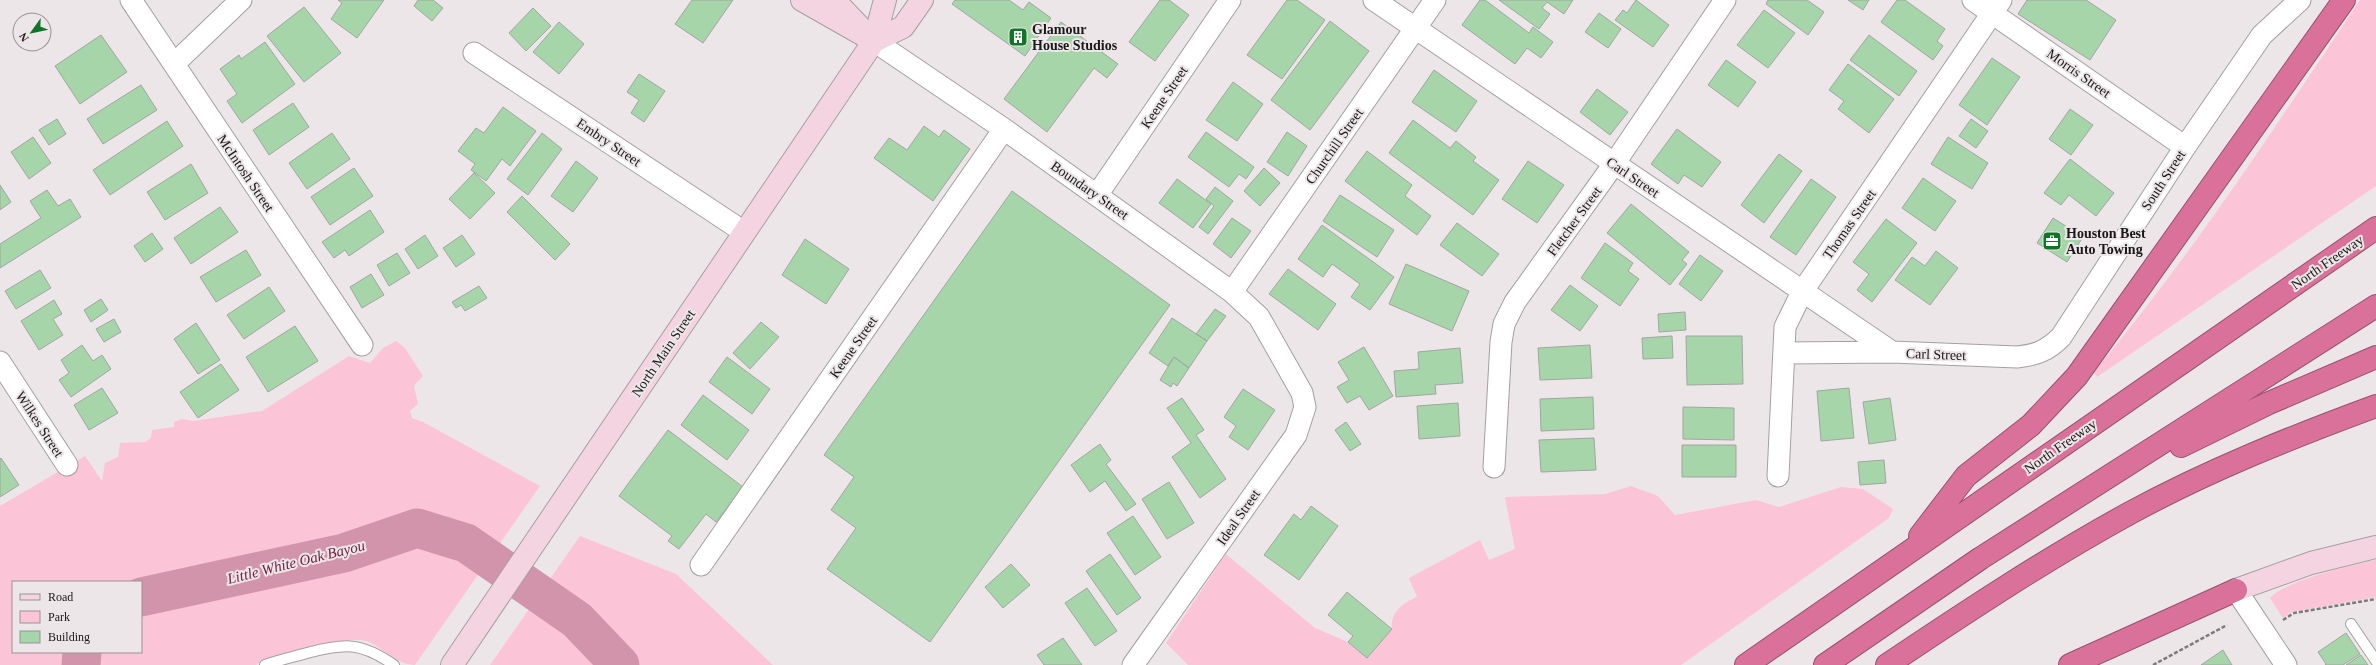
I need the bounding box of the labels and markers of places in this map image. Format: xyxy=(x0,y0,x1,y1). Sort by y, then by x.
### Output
place label: Glamour House Studios xyxy=(1032,22,1118,53)
building icon: Glamour House Studios xyxy=(1007,26,1029,48)
place label: Houston Best Auto Towing xyxy=(2066,226,2146,257)
office icon: Houston Best Auto Towing xyxy=(2041,230,2063,252)

